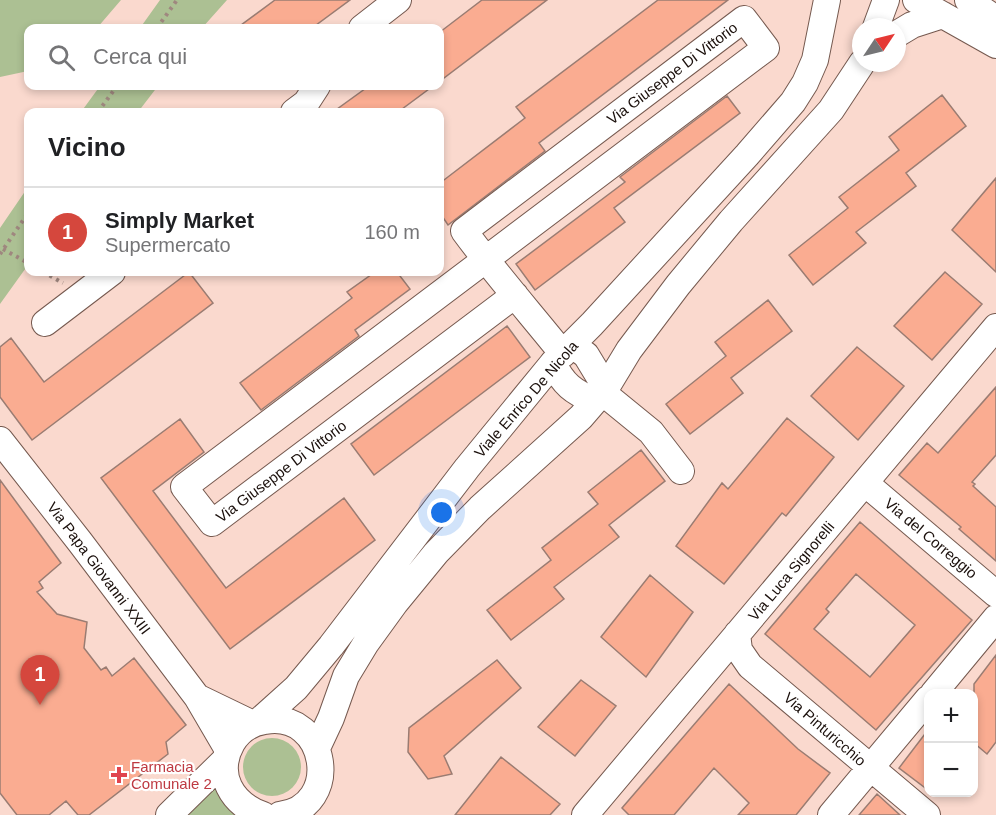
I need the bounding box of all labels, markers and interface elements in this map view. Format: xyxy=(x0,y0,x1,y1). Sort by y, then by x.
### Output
street label: Via Giuseppe Di Vittorio xyxy=(604,18,740,128)
north arrow xyxy=(852,18,906,72)
search box xyxy=(24,24,444,90)
icon: search xyxy=(45,41,78,74)
text: Cerca qui xyxy=(93,44,187,69)
text: Vicino xyxy=(48,132,126,162)
text: Simply Market xyxy=(105,208,254,233)
text: 1 xyxy=(62,221,73,243)
text: 160 m xyxy=(364,221,420,243)
text: Supermercato xyxy=(105,234,231,256)
street label: Viale Enrico De Nicola xyxy=(471,337,582,461)
street label: Via Giuseppe Di Vittorio xyxy=(213,416,349,526)
street label: Via del Correggio xyxy=(881,494,981,582)
your location xyxy=(427,498,456,527)
street label: Via Papa Giovanni XXIII xyxy=(44,499,154,637)
street label: Via Luca Signorelli xyxy=(745,518,837,624)
pin: 1 xyxy=(20,656,60,705)
street label: Via Pinturicchio xyxy=(781,689,869,769)
map controls xyxy=(924,689,978,797)
button: + xyxy=(924,689,978,743)
button: − xyxy=(924,743,978,797)
place label: Farmacia Comunale 2 xyxy=(131,758,212,792)
marker: Farmacia Comunale 2 xyxy=(112,768,126,782)

